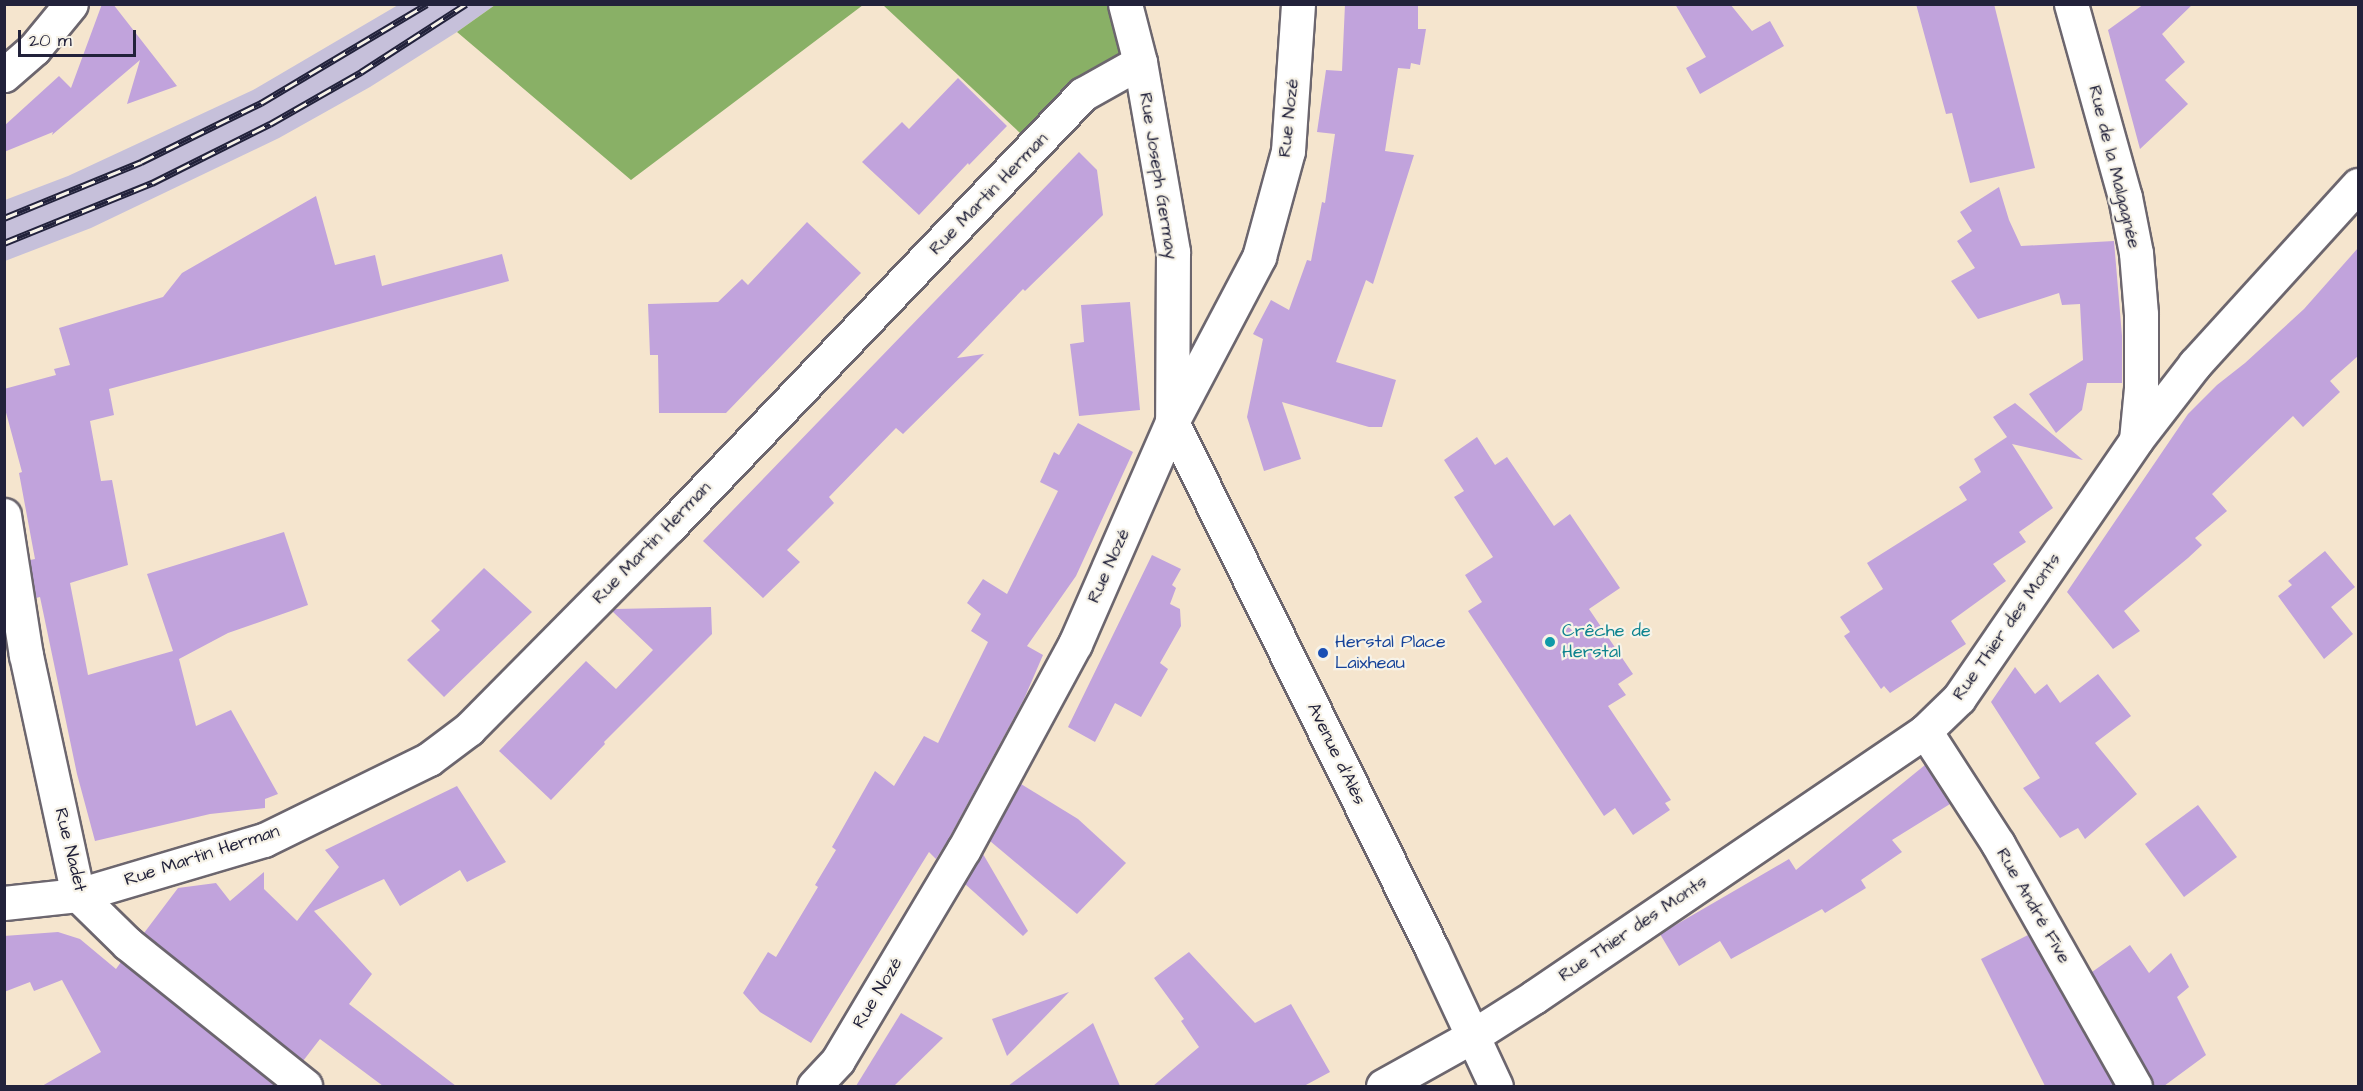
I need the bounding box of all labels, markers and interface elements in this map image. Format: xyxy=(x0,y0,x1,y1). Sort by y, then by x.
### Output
scale bar xyxy=(21,18,140,56)
text: 20 m xyxy=(29,28,72,53)
street label: Rue Nozé xyxy=(1274,78,1304,158)
street label: Rue de la Malgagnée xyxy=(2083,83,2145,251)
street label: Rue Joseph Germay xyxy=(1134,91,1182,261)
street label: Rue Martin Herman xyxy=(925,128,1053,260)
street label: Rue Martin Herman xyxy=(588,477,716,609)
street label: Rue Nozé xyxy=(1083,526,1135,606)
street label: Rue Thier des Monts xyxy=(1948,549,2066,705)
place label: Crêche de Herstal xyxy=(1562,621,1651,664)
place label: Herstal Place Laixheau xyxy=(1335,632,1446,674)
marker: Crêche de Herstal xyxy=(1543,635,1557,649)
marker: Herstal Place Laixheau xyxy=(1316,646,1330,660)
street label: Avenue d'Alès xyxy=(1302,699,1370,809)
street label: Rue Nadet xyxy=(49,806,91,894)
street label: Rue Martin Herman xyxy=(122,821,282,891)
street label: Rue André Five xyxy=(1991,844,2075,968)
street label: Rue Thier des Monts xyxy=(1555,871,1711,987)
street label: Rue Nozé xyxy=(848,954,908,1032)

